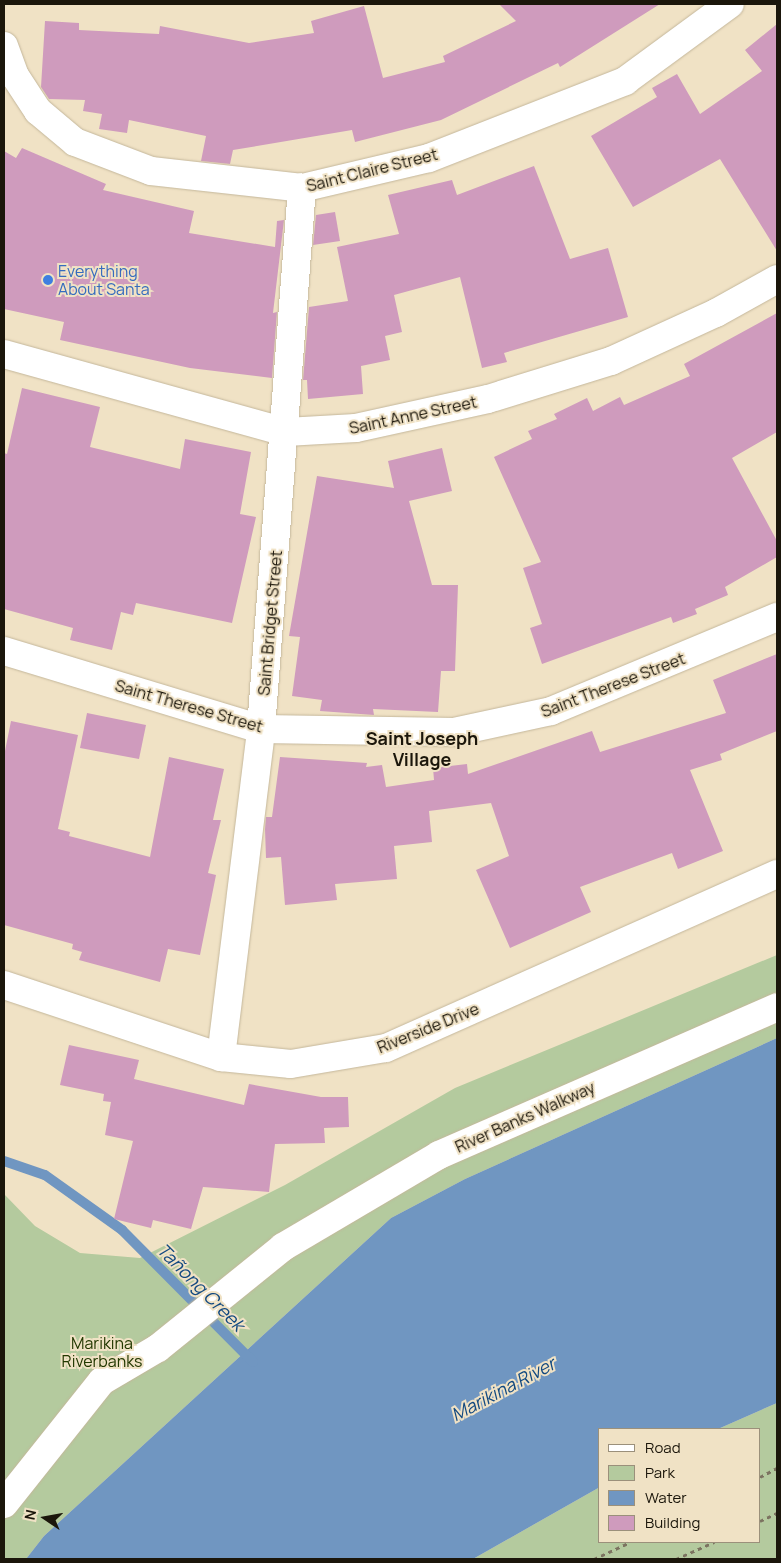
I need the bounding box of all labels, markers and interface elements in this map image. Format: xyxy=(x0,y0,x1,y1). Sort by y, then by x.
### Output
street label: Saint Claire Street xyxy=(304,144,440,196)
place label: Everything About Santa xyxy=(58,261,150,299)
marker: Everything About Santa xyxy=(42,274,54,286)
street label: Saint Anne Street xyxy=(347,392,479,438)
street label: Saint Bridget Street xyxy=(254,550,286,696)
street label: Saint Therese Street xyxy=(538,649,688,721)
street label: Saint Therese Street xyxy=(113,676,265,736)
district label: Saint Joseph Village xyxy=(366,728,478,771)
street label: Riverside Drive xyxy=(374,999,482,1057)
street label: River Banks Walkway xyxy=(452,1078,598,1156)
water label: Tañong Creek xyxy=(153,1239,249,1335)
park label: Marikina Riverbanks xyxy=(62,1333,142,1371)
water label: Marikina River xyxy=(447,1353,559,1425)
legend xyxy=(598,1428,761,1543)
text: Road xyxy=(645,1437,681,1458)
text: Park xyxy=(645,1462,675,1483)
text: Water xyxy=(645,1487,687,1508)
north arrow xyxy=(20,1493,70,1543)
text: N xyxy=(20,1508,40,1522)
text: Building xyxy=(645,1512,700,1533)

